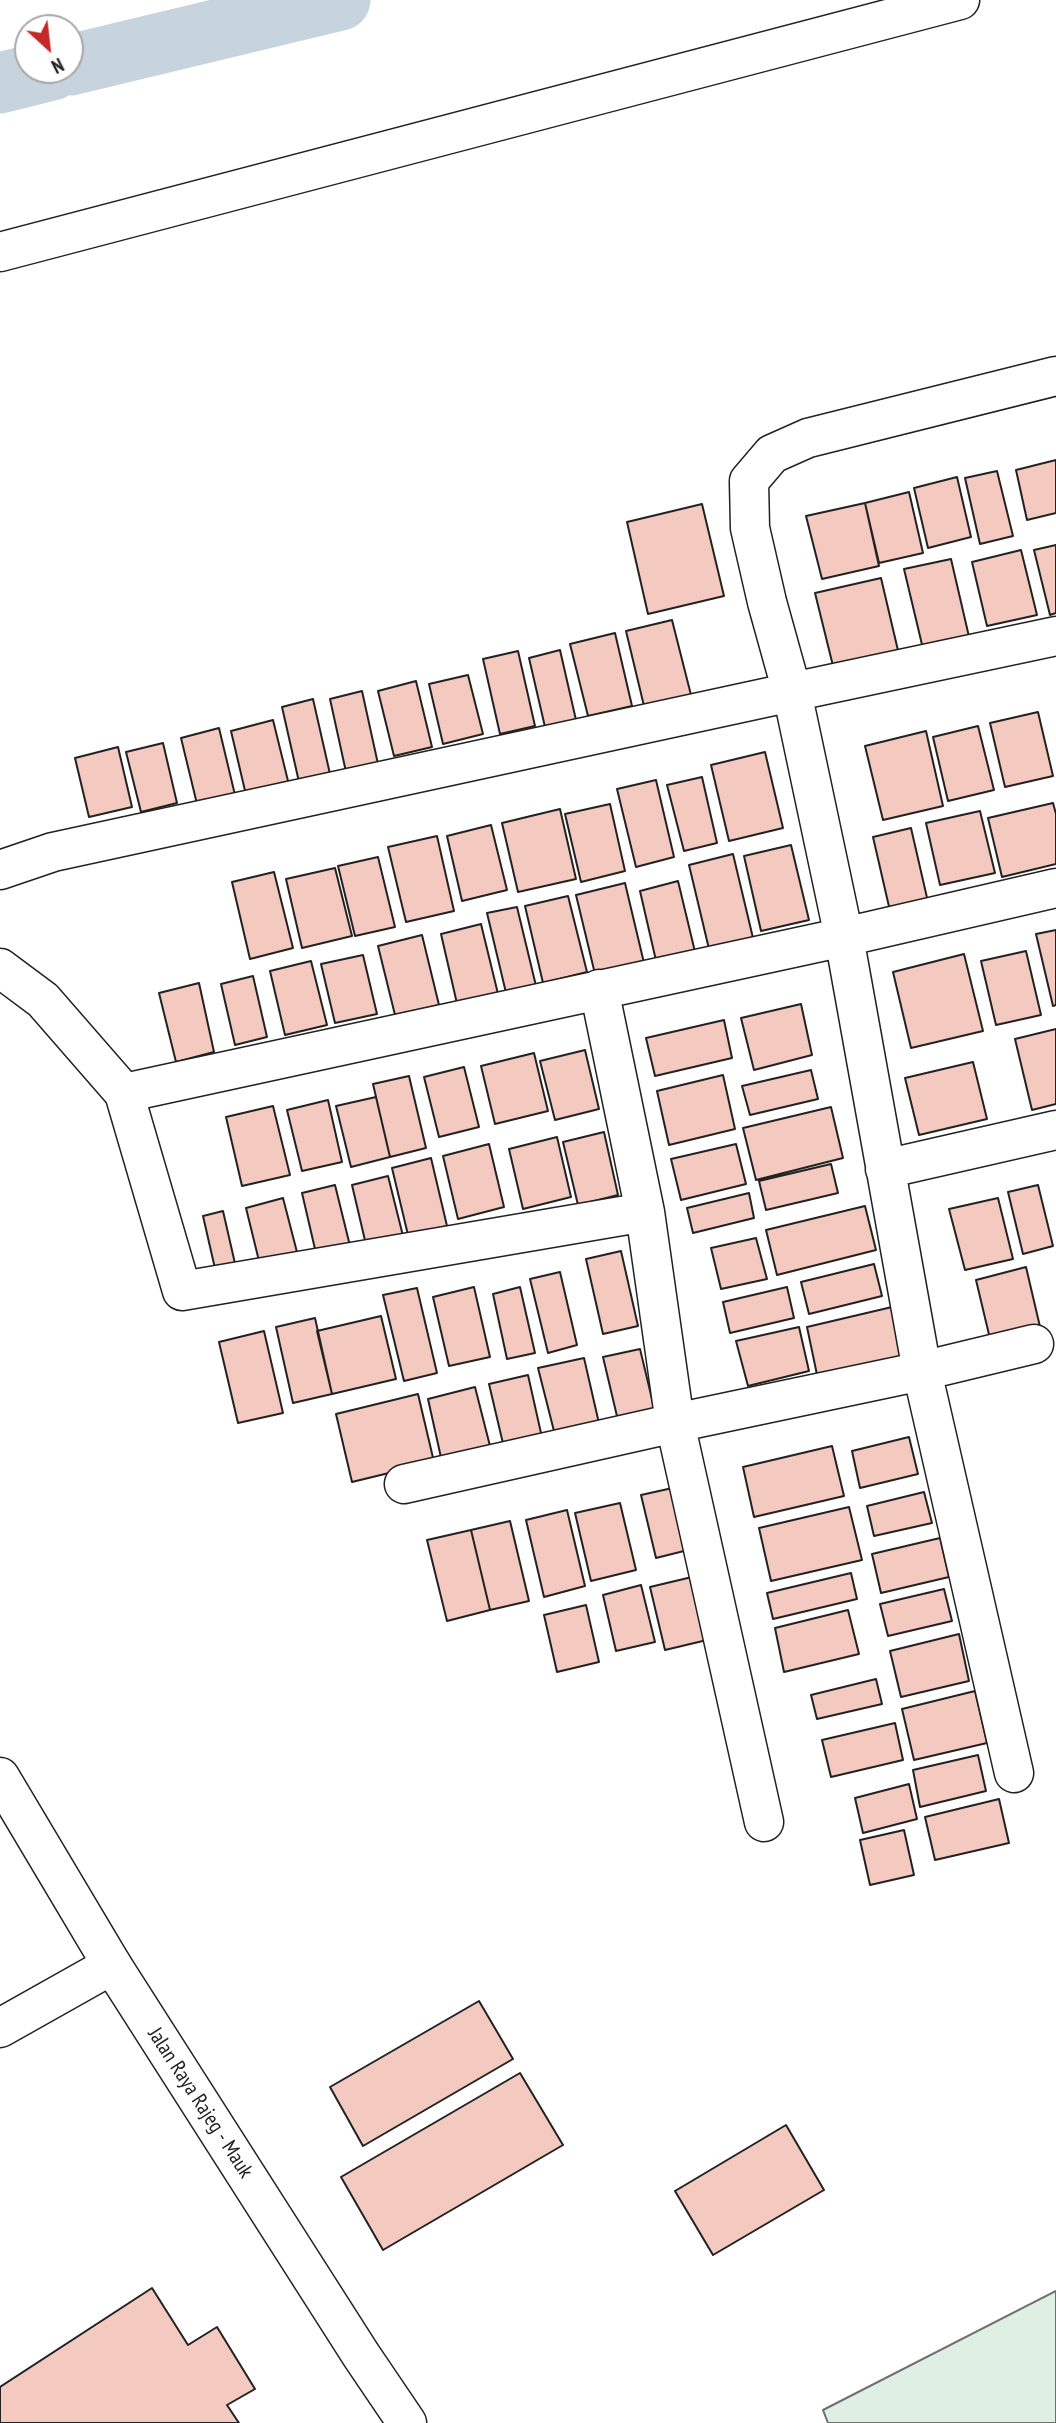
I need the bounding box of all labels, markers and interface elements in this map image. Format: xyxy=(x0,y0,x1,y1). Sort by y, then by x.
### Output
north arrow xyxy=(14,14,84,84)
text: N xyxy=(48,53,68,79)
street label: Jalan Raya Rajeg - Mauk xyxy=(142,2023,258,2183)

